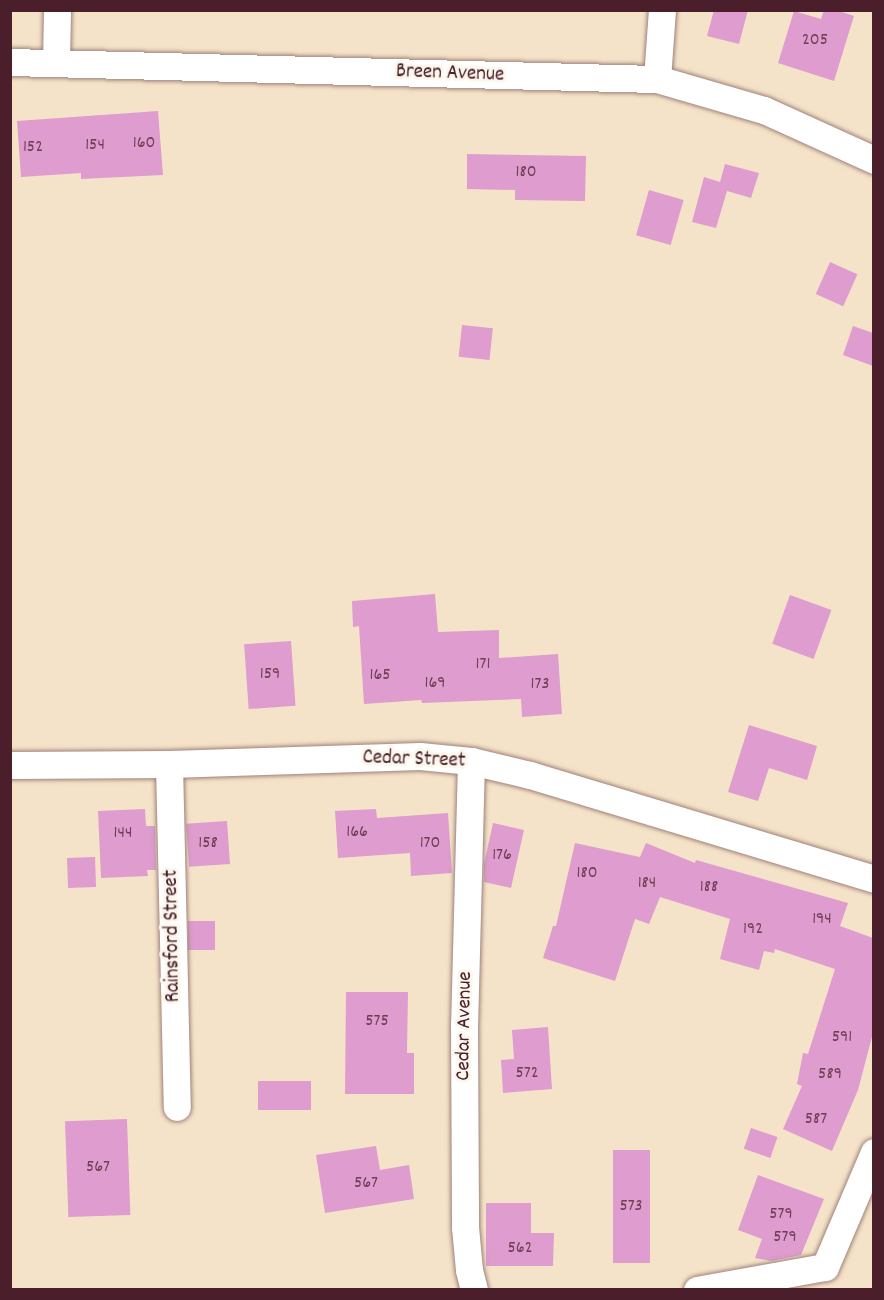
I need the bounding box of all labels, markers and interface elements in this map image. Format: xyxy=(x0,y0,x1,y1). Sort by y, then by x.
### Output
house number: 205 xyxy=(802,30,828,52)
street label: Breen Avenue xyxy=(395,60,505,88)
house number: 160 xyxy=(133,133,155,155)
house number: 154 xyxy=(85,135,105,157)
house number: 152 xyxy=(23,137,43,159)
house number: 180 xyxy=(516,162,536,184)
house number: 171 xyxy=(476,654,490,676)
house number: 159 xyxy=(260,664,280,686)
house number: 165 xyxy=(369,665,391,687)
house number: 169 xyxy=(424,673,446,695)
house number: 173 xyxy=(531,674,549,696)
street label: Cedar Street xyxy=(362,746,466,774)
house number: 166 xyxy=(346,822,368,844)
house number: 144 xyxy=(114,823,132,845)
house number: 158 xyxy=(198,833,218,855)
house number: 170 xyxy=(420,833,440,855)
house number: 176 xyxy=(492,845,512,867)
house number: 180 xyxy=(577,863,597,885)
street label: Rainsford Street xyxy=(159,869,187,1003)
house number: 184 xyxy=(638,873,656,895)
house number: 188 xyxy=(700,877,718,899)
house number: 194 xyxy=(812,909,832,931)
house number: 192 xyxy=(743,919,763,941)
street label: Cedar Avenue xyxy=(451,971,479,1081)
house number: 575 xyxy=(365,1011,389,1033)
house number: 591 xyxy=(832,1027,852,1049)
house number: 572 xyxy=(515,1063,539,1085)
house number: 589 xyxy=(818,1064,842,1086)
house number: 587 xyxy=(805,1109,827,1131)
house number: 567 xyxy=(86,1157,110,1179)
house number: 567 xyxy=(354,1173,378,1195)
house number: 573 xyxy=(619,1196,643,1218)
house number: 579 xyxy=(769,1204,793,1226)
house number: 579 xyxy=(773,1227,797,1249)
house number: 562 xyxy=(507,1238,533,1260)

